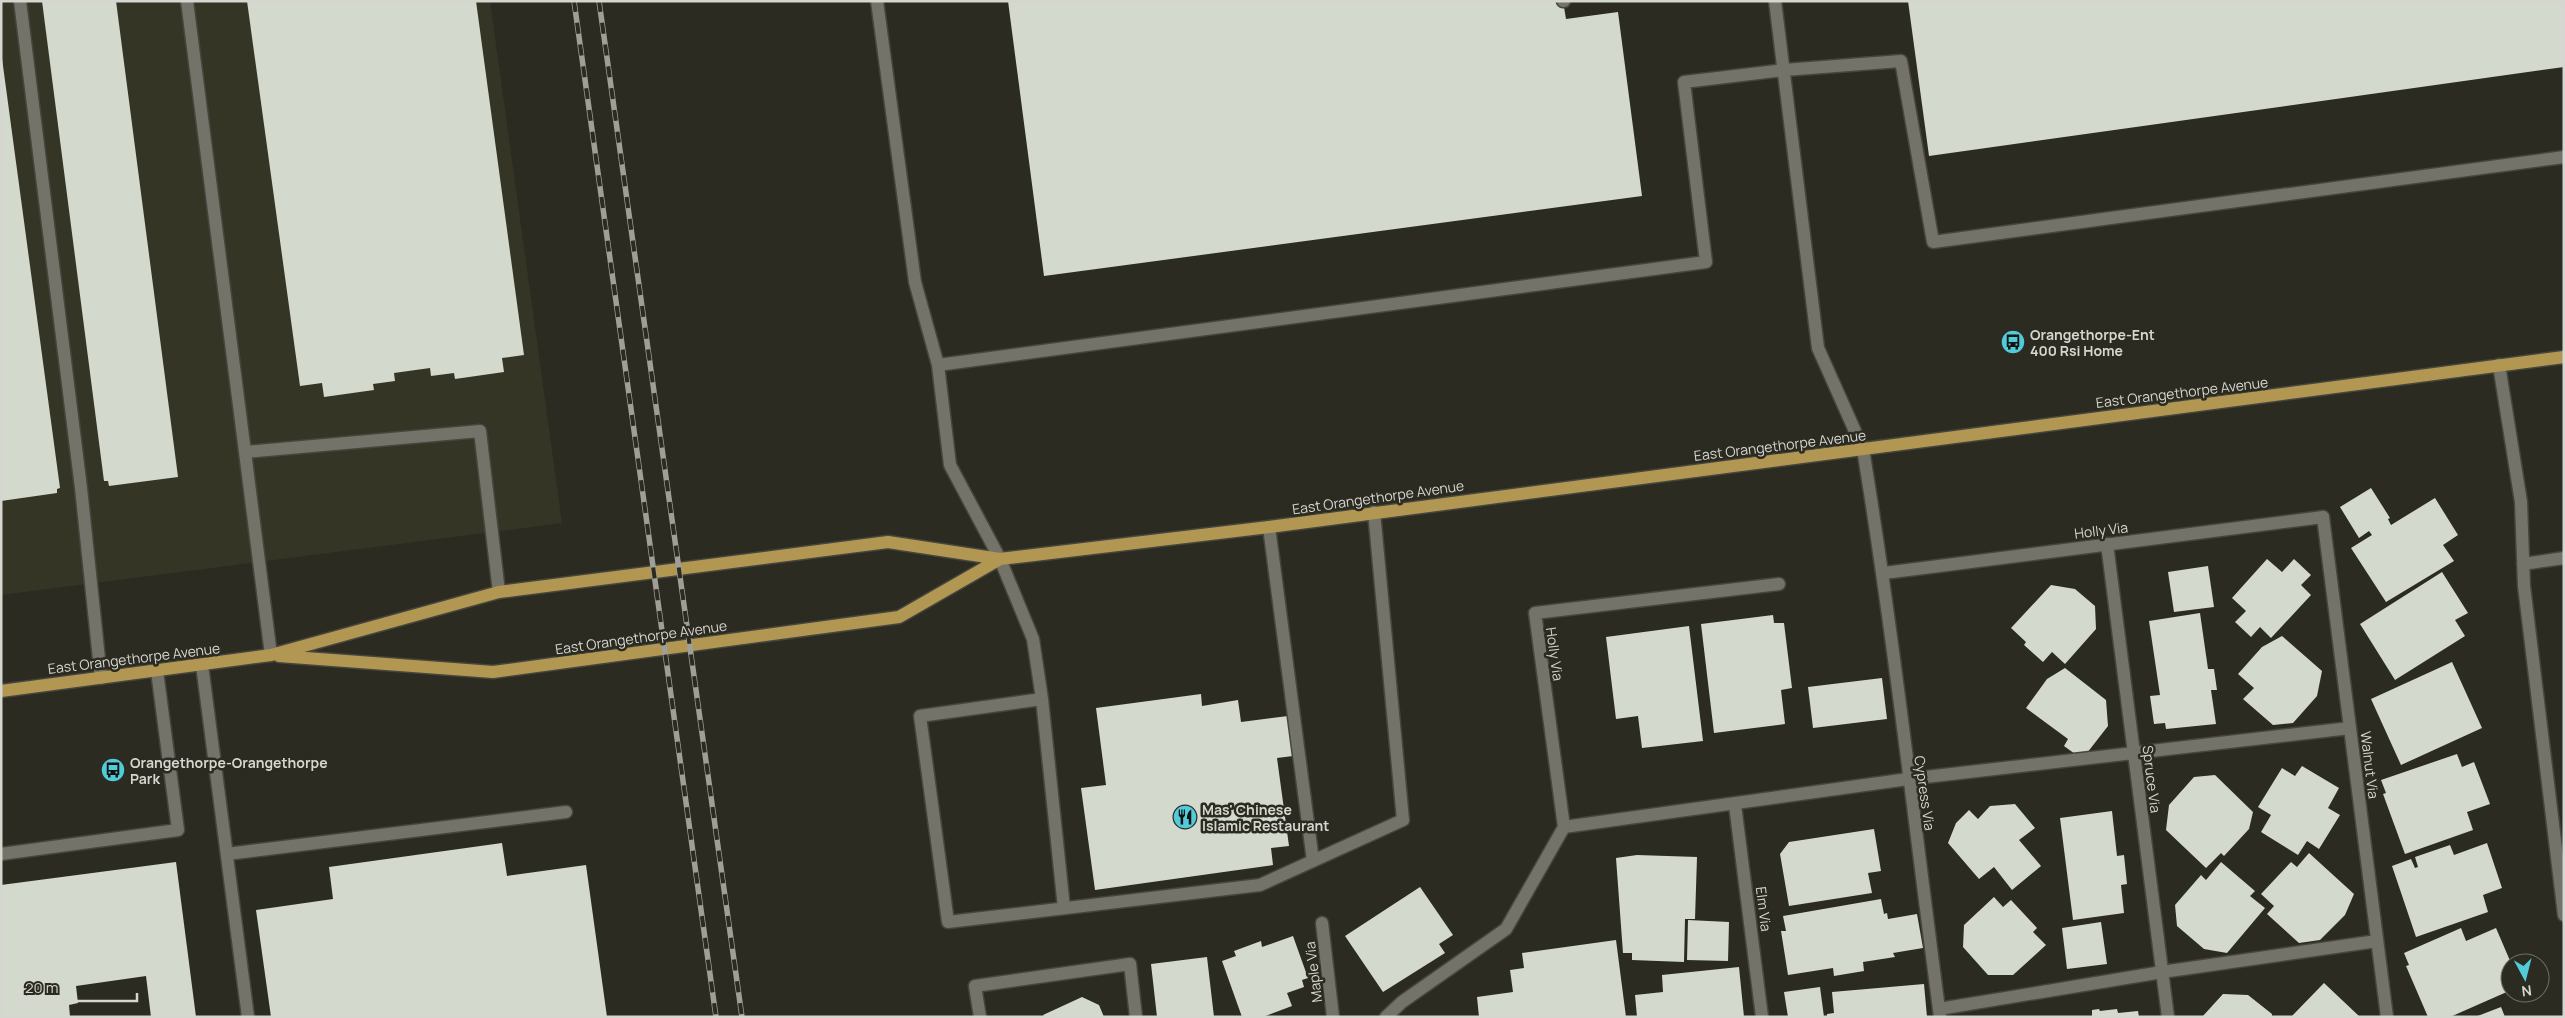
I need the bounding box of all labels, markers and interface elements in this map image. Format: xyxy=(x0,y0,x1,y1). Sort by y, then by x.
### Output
place label: Orangethorpe-Ent 400 Rsi Home xyxy=(2030,325,2155,360)
bus stop icon: Orangethorpe-Ent 400 Rsi Home xyxy=(2000,329,2026,355)
street label: East Orangethorpe Avenue xyxy=(2095,372,2269,412)
street label: East Orangethorpe Avenue xyxy=(1693,425,1867,465)
street label: East Orangethorpe Avenue xyxy=(1291,476,1465,518)
street label: Holly Via xyxy=(2073,517,2129,543)
street label: East Orangethorpe Avenue xyxy=(554,616,728,658)
street label: Holly Via xyxy=(1542,626,1568,682)
street label: East Orangethorpe Avenue xyxy=(47,638,221,678)
street label: Walnut Via xyxy=(2356,730,2384,800)
street label: Spruce Via xyxy=(2138,744,2166,814)
place label: Orangethorpe-Orangethorpe Park xyxy=(130,753,328,788)
street label: Cypress Via xyxy=(1910,754,1940,832)
bus stop icon: Orangethorpe-Orangethorpe Park xyxy=(100,757,126,783)
place label: Mas' Chinese Islamic Restaurant xyxy=(1202,800,1329,835)
restaurant icon: Mas' Chinese Islamic Restaurant xyxy=(1172,804,1198,830)
street label: Elm Via xyxy=(1752,885,1776,933)
street label: Maple Via xyxy=(1300,940,1326,1004)
north arrow xyxy=(2500,953,2550,1003)
scale bar xyxy=(18,970,136,1002)
text: 20 m xyxy=(25,977,58,998)
text: N xyxy=(2520,981,2533,1001)

